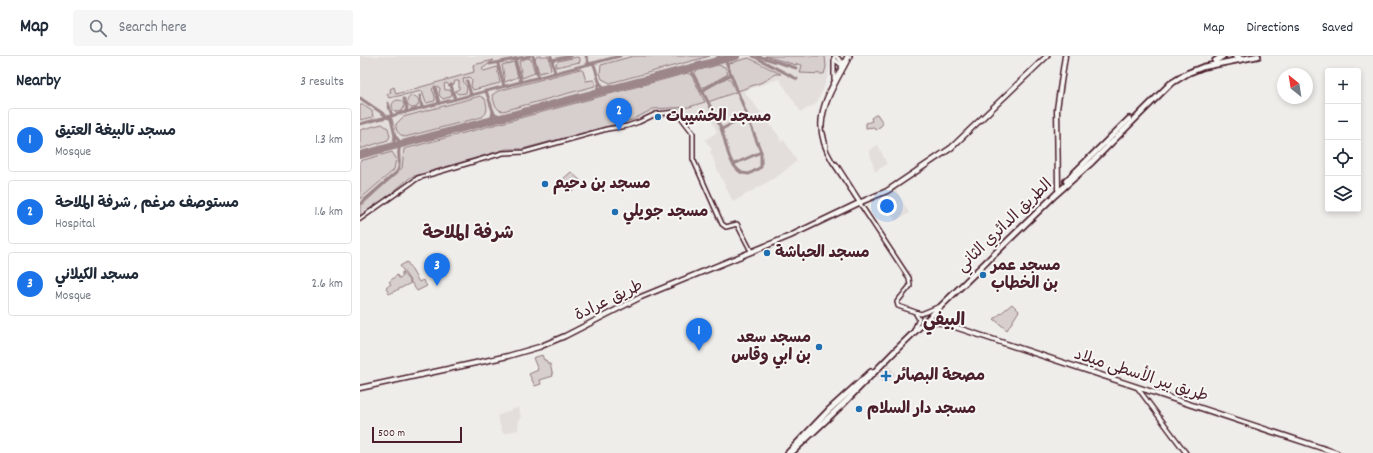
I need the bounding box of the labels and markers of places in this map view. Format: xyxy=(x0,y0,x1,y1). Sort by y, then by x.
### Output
pin: 2 xyxy=(606,98,632,131)
place label: مسجد الخشيبات xyxy=(666,106,771,129)
marker: مسجد الخشيبات xyxy=(653,112,663,122)
place label: مسجد بن دحيم xyxy=(553,173,651,196)
marker: مسجد بن دحيم xyxy=(540,179,550,189)
place label: مسجد جويلي xyxy=(623,201,708,225)
marker: مسجد جويلي xyxy=(610,207,620,217)
place label: مسجد الحباشة xyxy=(775,242,870,265)
marker: مسجد الحباشة xyxy=(762,248,772,258)
pin: 3 xyxy=(424,253,450,286)
place label: مسجد عمر بن الخطاب xyxy=(989,255,1061,296)
marker: مسجد عمر بن الخطاب xyxy=(978,270,988,280)
pin: 1 xyxy=(686,318,712,351)
place label: مسجد سعد بن ابي وقاس xyxy=(731,327,811,369)
marker: مسجد سعد بن ابي وقاس xyxy=(814,342,824,352)
place label: مصحة البصائر xyxy=(893,365,985,388)
marker: مصحة البصائر xyxy=(880,370,892,382)
place label: مسجد دار السلام xyxy=(867,398,976,421)
marker: مسجد دار السلام xyxy=(854,404,864,414)

